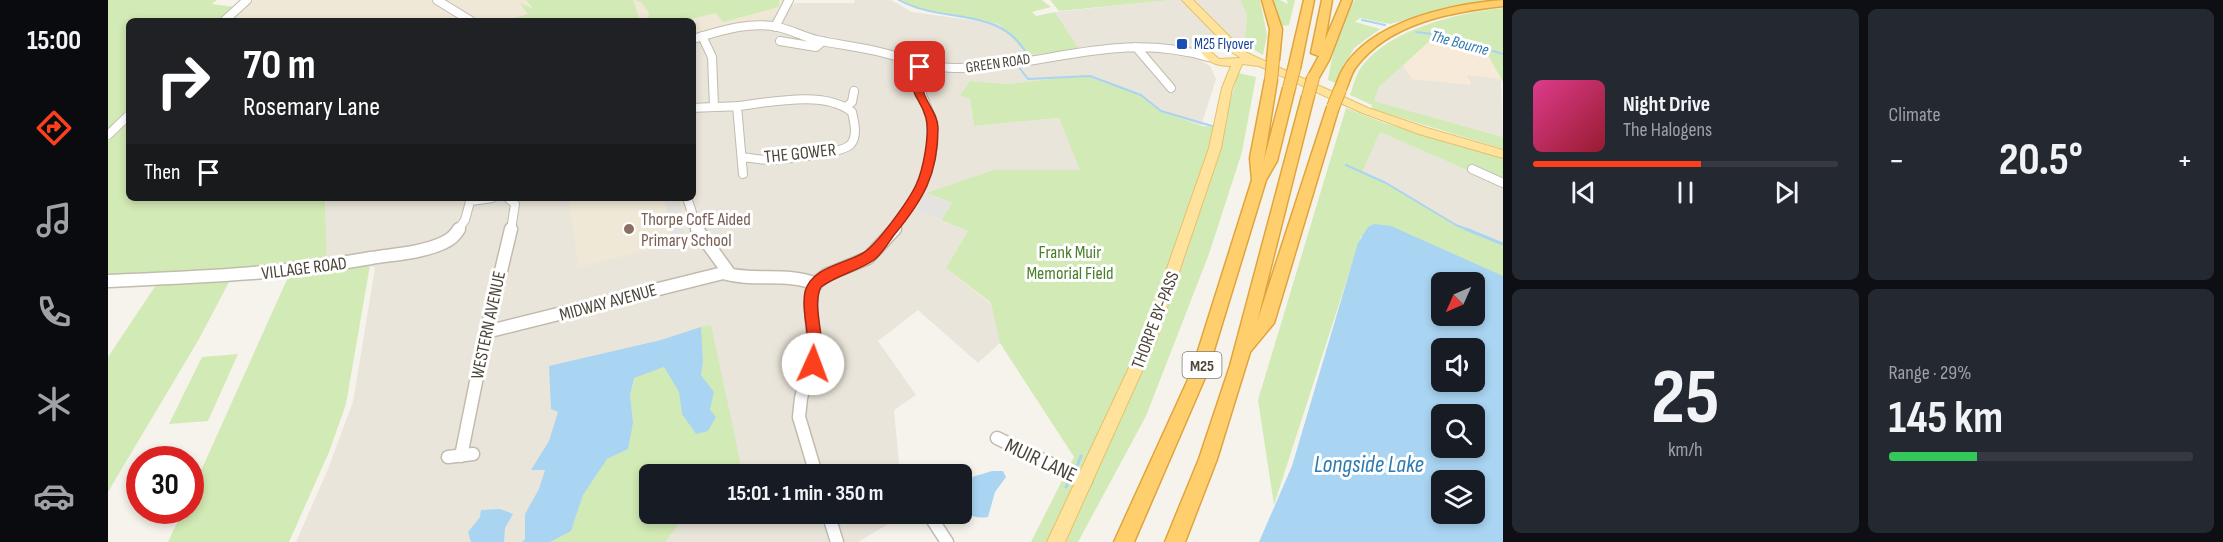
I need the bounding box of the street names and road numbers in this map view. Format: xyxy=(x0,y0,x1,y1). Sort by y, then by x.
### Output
street label: GREEN ROAD xyxy=(965,50,1031,77)
street label: THE GOWER xyxy=(763,139,837,168)
street label: VILLAGE ROAD xyxy=(260,253,348,284)
street label: THORPE BY-PASS xyxy=(1127,268,1184,372)
street label: WESTERN AVENUE xyxy=(467,269,510,381)
street label: MIDWAY AVENUE xyxy=(557,279,659,326)
road number: M25 xyxy=(1182,352,1222,378)
street label: MUIR LANE xyxy=(1001,433,1081,488)

